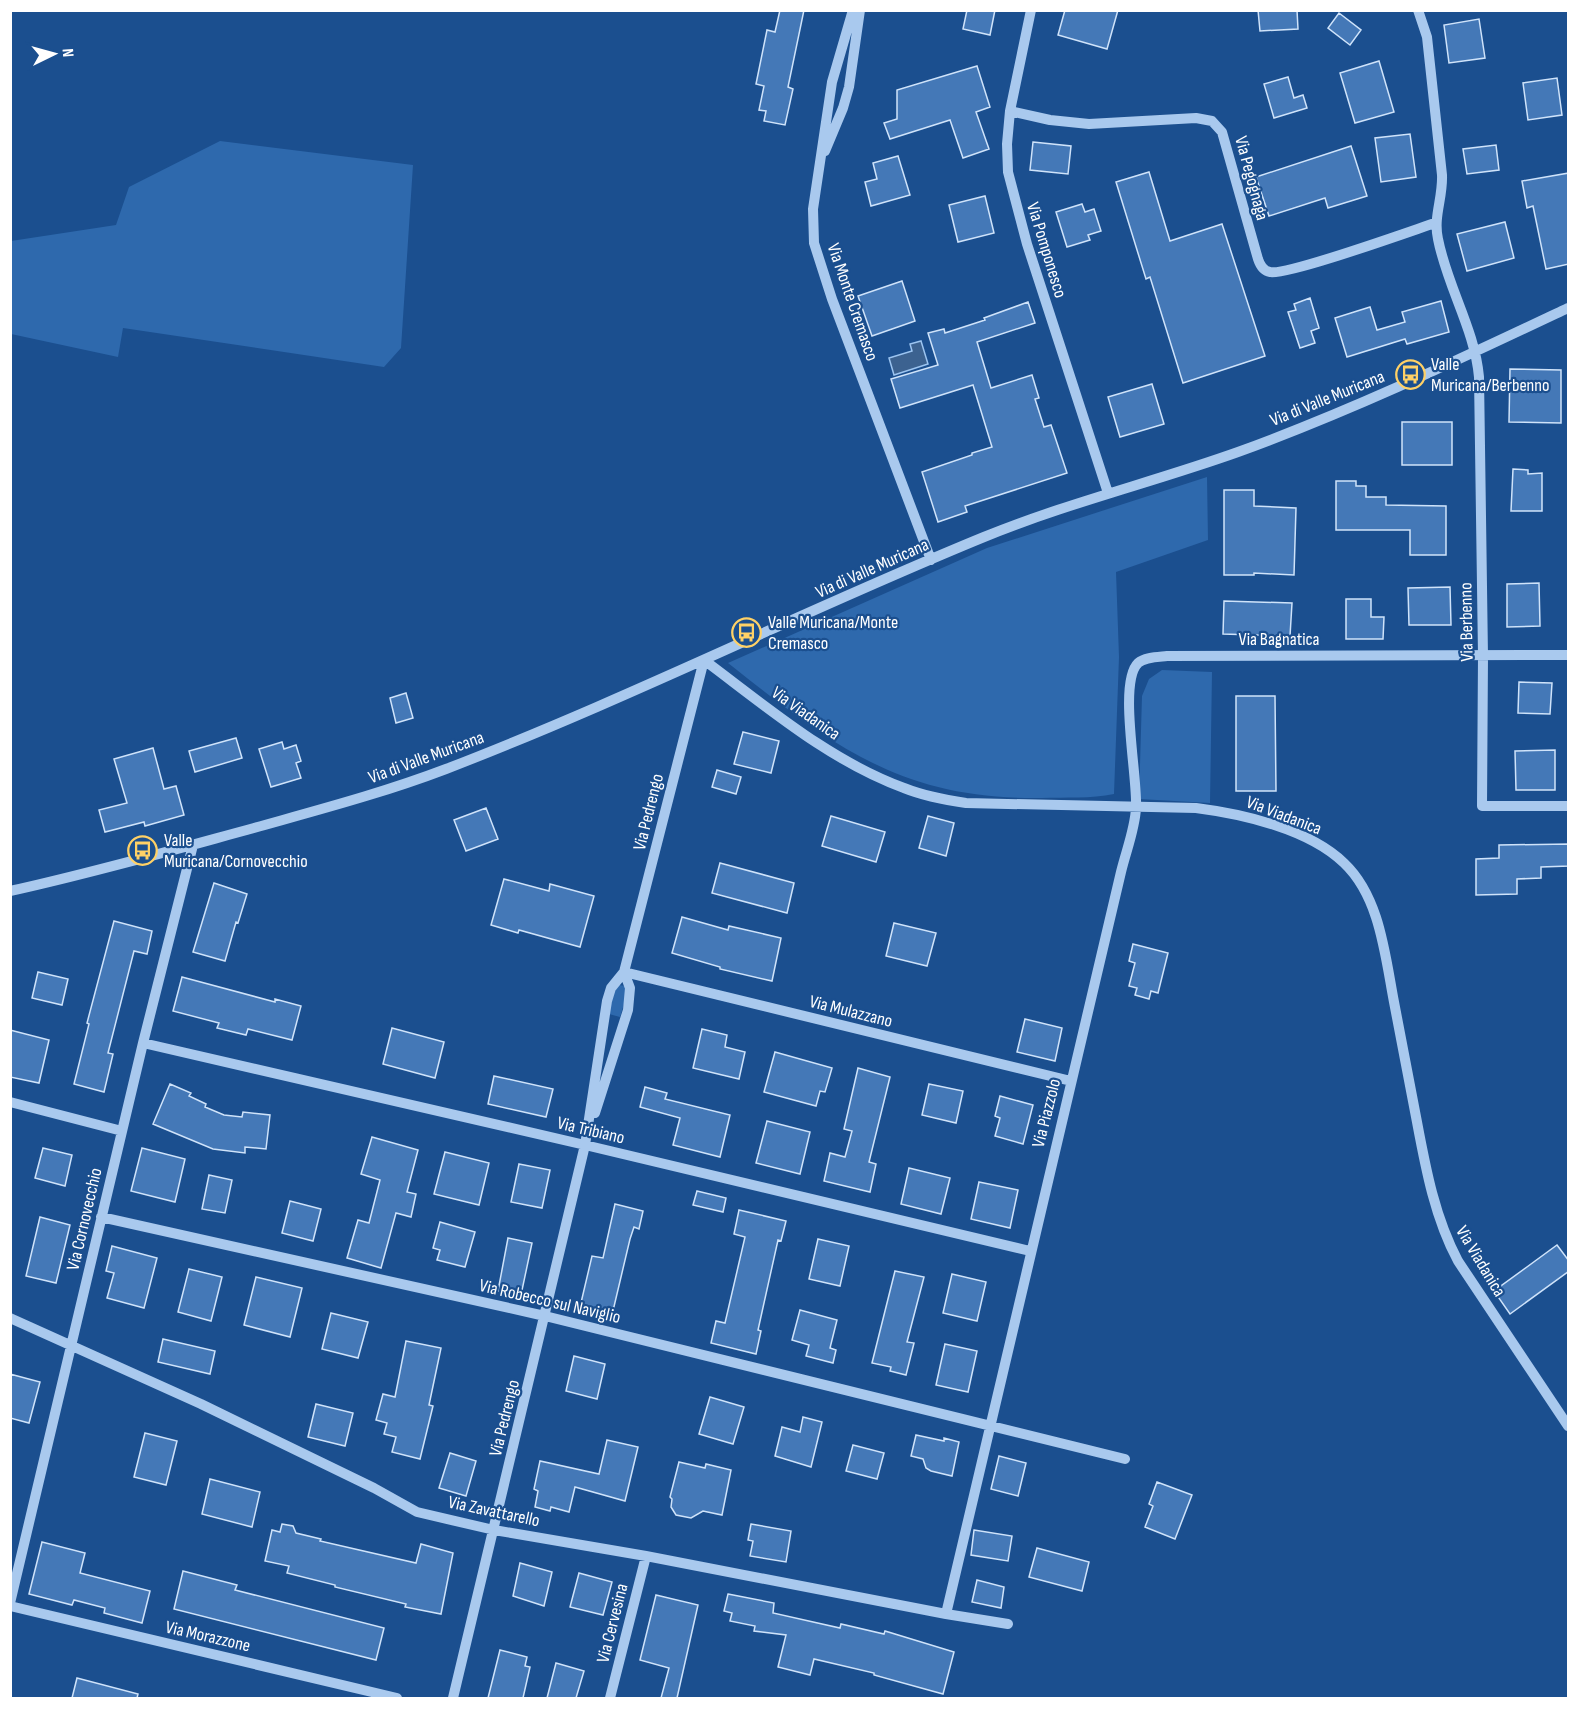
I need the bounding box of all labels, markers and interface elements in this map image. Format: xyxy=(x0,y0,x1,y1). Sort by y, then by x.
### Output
north arrow xyxy=(24,24,84,84)
text: N xyxy=(58,48,77,58)
street label: Via Pegognaga xyxy=(1230,134,1273,223)
street label: Via Pomponesco xyxy=(1022,200,1071,300)
street label: Via Monte Cremasco xyxy=(823,241,882,364)
place label: Valle Muricana/Berbenno xyxy=(1431,354,1550,396)
bus stop icon: Valle Muricana/Berbenno xyxy=(1394,358,1426,390)
street label: Via di Valle Muricana xyxy=(1267,366,1388,431)
street label: Via di Valle Muricana xyxy=(812,534,932,603)
street label: Via Berbenno xyxy=(1455,582,1478,662)
place label: Valle Muricana/Monte Cremasco xyxy=(768,612,898,654)
bus stop icon: Valle Muricana/Monte Cremasco xyxy=(731,616,763,648)
street label: Via Bagnatica xyxy=(1239,629,1319,650)
street label: Via Viadanica xyxy=(767,682,844,745)
street label: Via di Valle Muricana xyxy=(366,727,487,788)
street label: Via Pedrengo xyxy=(629,772,668,852)
street label: Via Viadanica xyxy=(1243,792,1325,839)
place label: Valle Muricana/Cornovecchio xyxy=(164,830,308,872)
bus stop icon: Valle Muricana/Cornovecchio xyxy=(127,834,159,866)
street label: Via Mulazzano xyxy=(807,991,895,1032)
street label: Via Piazzolo xyxy=(1028,1077,1065,1150)
street label: Via Tribiano xyxy=(555,1113,627,1148)
street label: Via Cornovecchio xyxy=(63,1166,106,1272)
street label: Via Viadanica xyxy=(1451,1222,1510,1301)
street label: Via Robecco sul Naviglio xyxy=(477,1275,623,1328)
street label: Via Pedrengo xyxy=(485,1378,524,1458)
street label: Via Zavattarello xyxy=(446,1492,542,1531)
street label: Via Cervesina xyxy=(593,1581,632,1665)
street label: Via Morazzone xyxy=(163,1617,252,1656)

